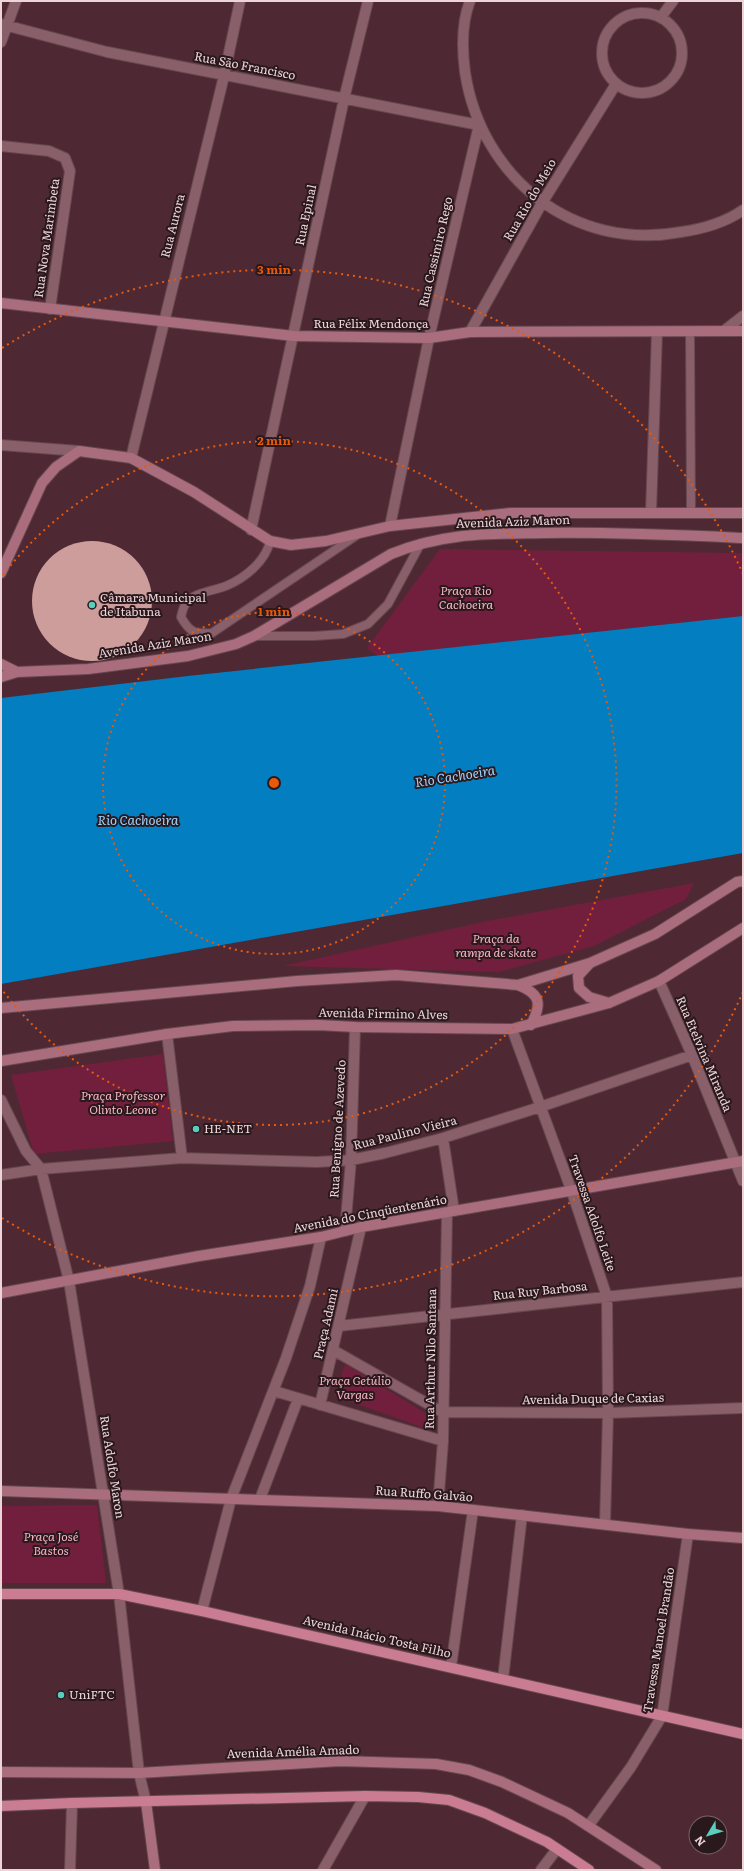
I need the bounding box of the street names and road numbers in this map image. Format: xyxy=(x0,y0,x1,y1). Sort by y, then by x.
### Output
street label: Rua São Francisco xyxy=(193,46,297,84)
street label: Rua Rio do Meio xyxy=(498,155,560,244)
street label: Rua Nova Marimbeta xyxy=(29,177,63,299)
street label: Rua Epinal xyxy=(290,183,320,247)
street label: Rua Aurora xyxy=(155,191,189,260)
street label: Rua Cassimiro Rego xyxy=(414,195,456,309)
street label: Rua Félix Mendonça xyxy=(313,314,429,332)
street label: Avenida Aziz Maron xyxy=(456,510,570,532)
street label: Avenida Aziz Maron xyxy=(97,626,213,662)
street label: Rua Etelvina Miranda xyxy=(672,993,738,1115)
street label: Avenida Firmino Alves xyxy=(318,1003,448,1023)
street label: Rua Benigno de Azevedo xyxy=(324,1059,350,1199)
street label: Rua Paulino Vieira xyxy=(351,1110,459,1154)
street label: Travessa Adolfo Leite xyxy=(565,1152,621,1273)
street label: Avenida do Cinqüentenário xyxy=(292,1189,448,1237)
street label: Rua Ruy Barbosa xyxy=(492,1276,589,1304)
street label: Praça Adami xyxy=(308,1287,342,1361)
street label: Rua Arthur Nilo Santana xyxy=(420,1288,440,1429)
street label: Avenida Duque de Caxias xyxy=(522,1388,665,1408)
street label: Rua Adolfo Maron xyxy=(96,1414,130,1520)
street label: Rua Ruffo Galvão xyxy=(375,1481,473,1505)
street label: Travessa Manoel Brandão xyxy=(638,1566,678,1714)
street label: Avenida Inácio Tosta Filho xyxy=(301,1610,453,1662)
street label: Avenida Amélia Amado xyxy=(226,1740,360,1762)

